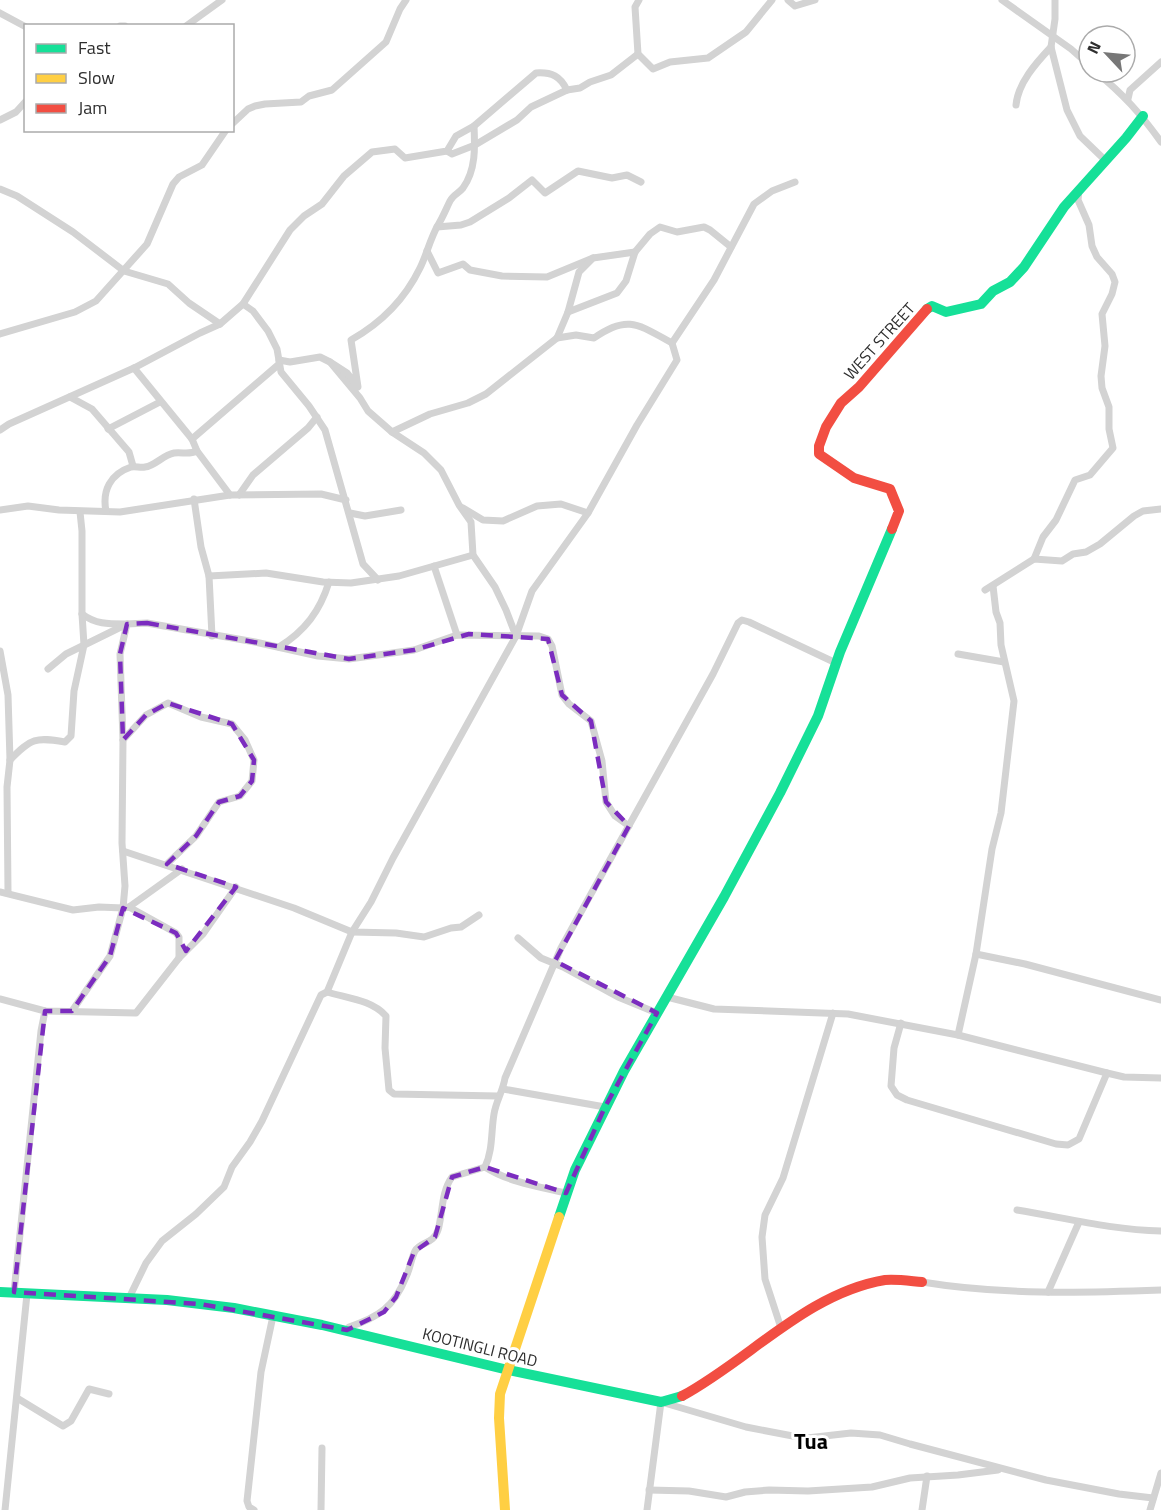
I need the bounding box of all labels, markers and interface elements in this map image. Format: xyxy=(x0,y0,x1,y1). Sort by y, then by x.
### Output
legend xyxy=(24,24,234,132)
north arrow xyxy=(1077,24,1137,84)
text: Fast xyxy=(78,34,111,61)
text: N xyxy=(1080,37,1107,58)
text: Slow xyxy=(78,64,115,91)
text: Jam xyxy=(78,94,107,121)
street label: WEST STREET xyxy=(838,297,921,385)
street label: KOOTINGLI ROAD xyxy=(420,1321,540,1373)
district label: Tua xyxy=(794,1424,828,1458)

